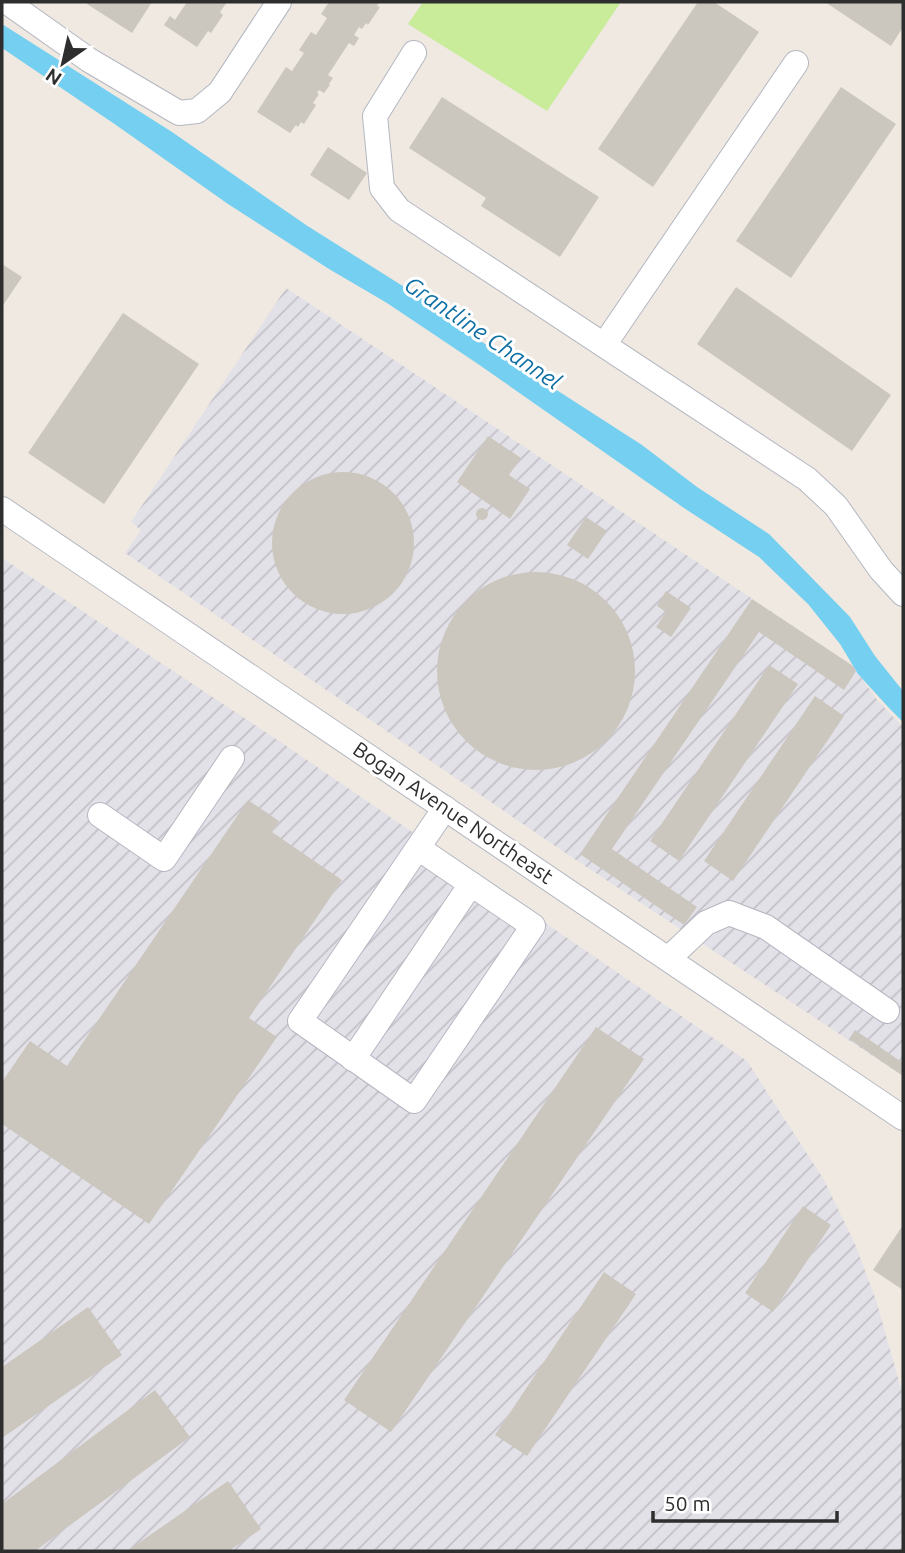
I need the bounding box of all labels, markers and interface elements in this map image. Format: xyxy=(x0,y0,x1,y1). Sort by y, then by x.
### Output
north arrow xyxy=(28,28,98,98)
text: N xyxy=(41,64,66,90)
water label: Grantline Channel xyxy=(400,271,567,394)
street label: Bogan Avenue Northeast xyxy=(349,736,558,888)
scale bar xyxy=(653,1480,837,1524)
text: 50 m xyxy=(664,1491,711,1515)

